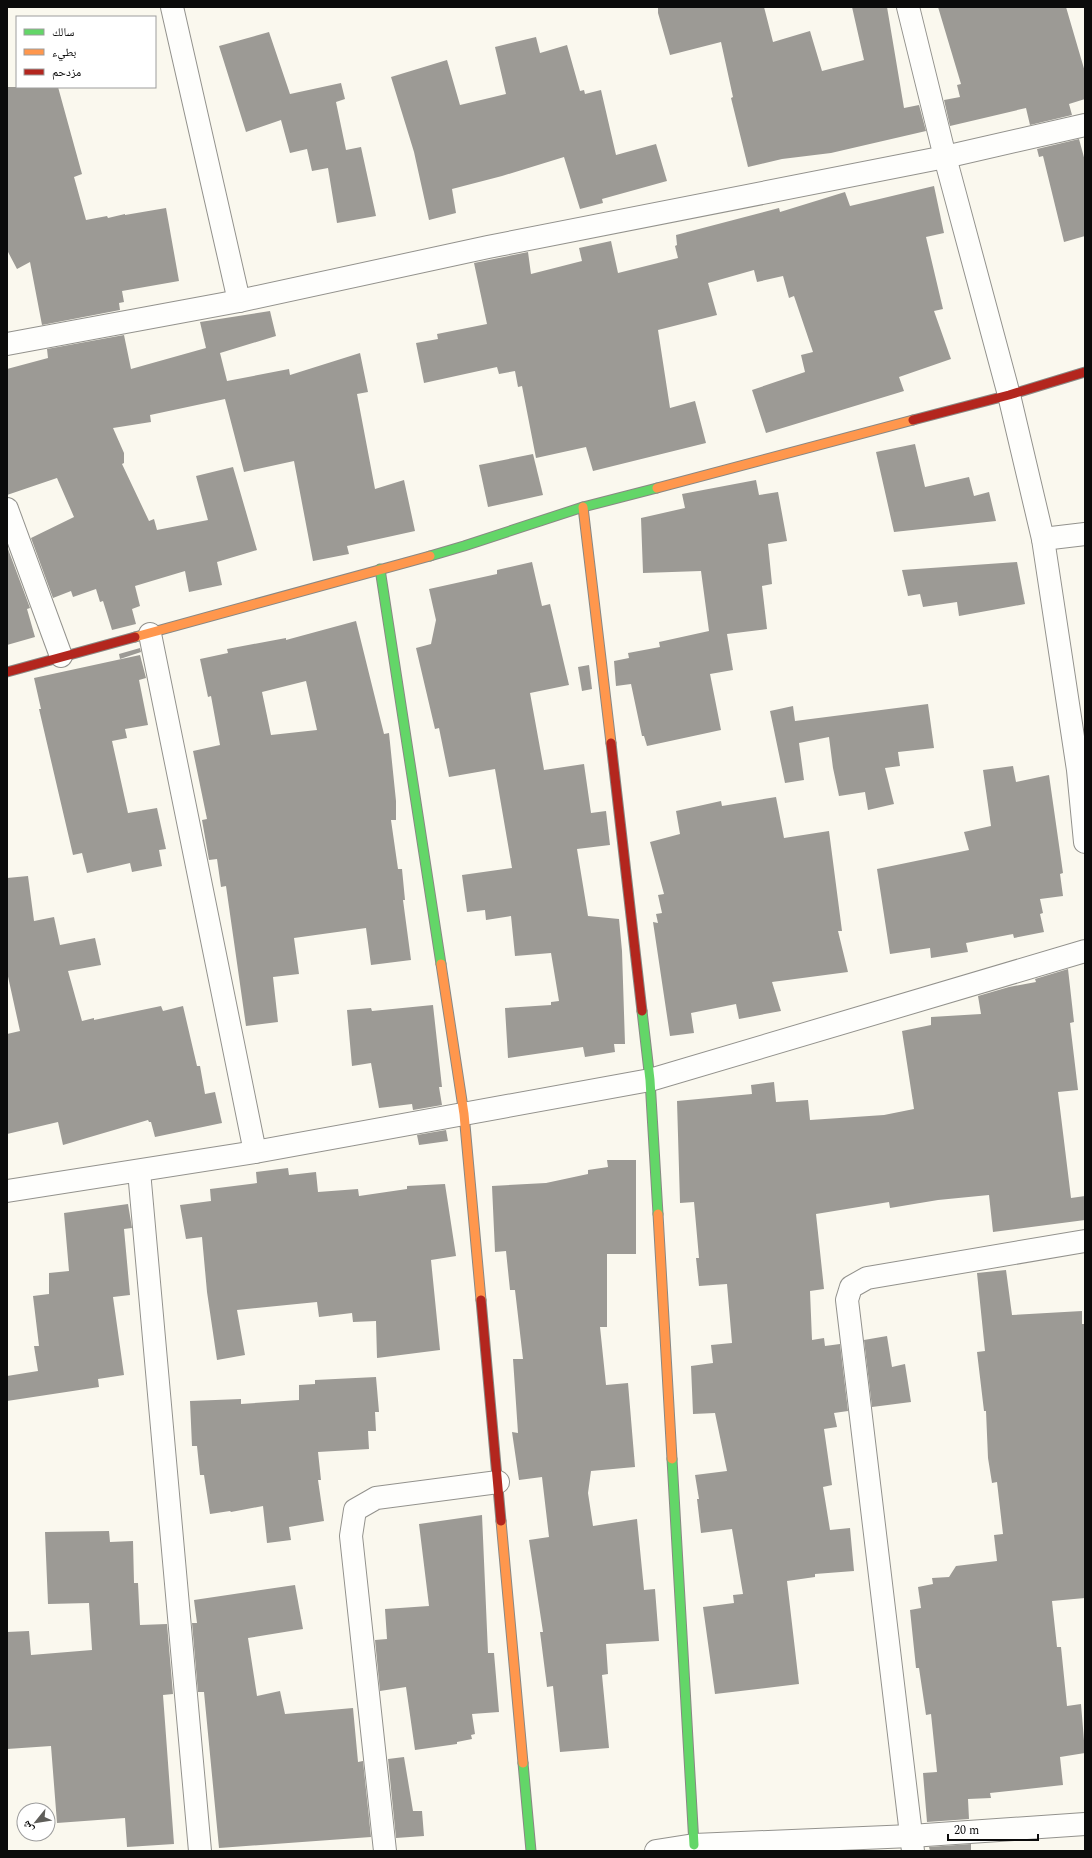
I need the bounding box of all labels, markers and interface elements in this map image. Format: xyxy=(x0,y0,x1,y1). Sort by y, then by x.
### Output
legend xyxy=(16,16,156,88)
text: سالك xyxy=(52,23,74,42)
text: بطيء xyxy=(52,43,76,62)
text: مزدحم xyxy=(52,63,81,82)
north arrow xyxy=(16,1802,56,1842)
scale bar xyxy=(948,1816,1038,1842)
text: ش xyxy=(17,1817,38,1836)
text: 20 m xyxy=(954,1821,979,1840)

